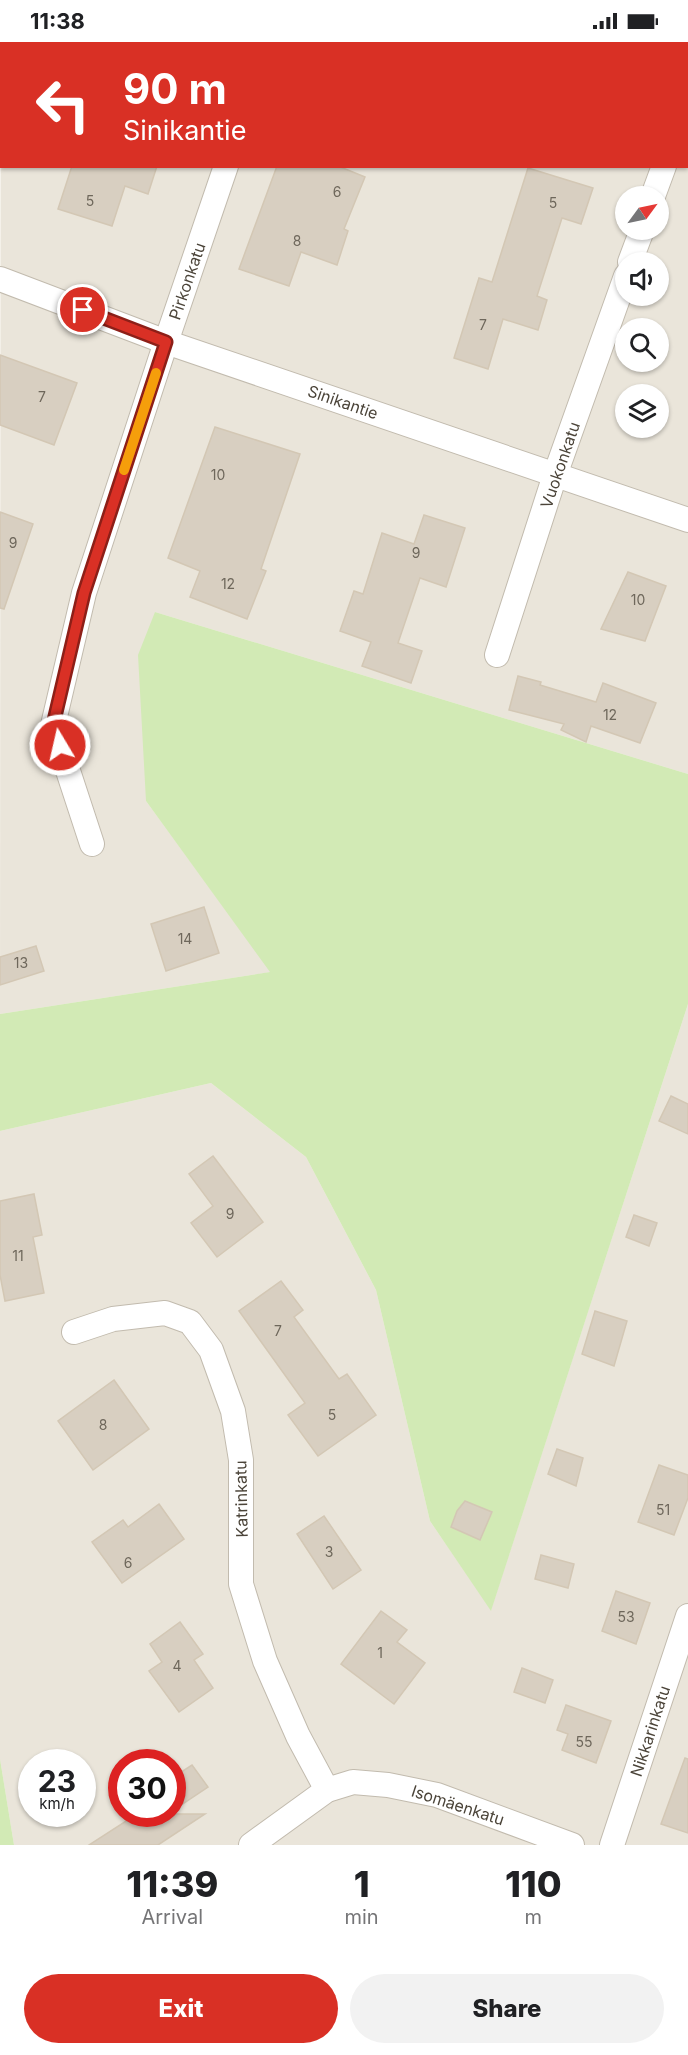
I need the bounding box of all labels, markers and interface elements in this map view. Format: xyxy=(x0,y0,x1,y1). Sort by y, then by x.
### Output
text: 11:38 xyxy=(30,8,85,34)
text: 90 m xyxy=(123,63,227,114)
icon: left xyxy=(24,66,102,144)
text: Sinikantie xyxy=(123,114,246,147)
house number: 6 xyxy=(333,183,341,200)
north arrow xyxy=(615,186,669,240)
map controls xyxy=(615,186,669,438)
house number: 5 xyxy=(86,192,94,209)
house number: 5 xyxy=(549,194,557,211)
house number: 8 xyxy=(293,232,301,249)
street label: Pirkonkatu xyxy=(164,240,210,322)
button: sound xyxy=(615,252,669,306)
pin xyxy=(57,284,108,335)
icon: arrive xyxy=(66,293,99,326)
house number: 7 xyxy=(479,316,487,333)
button: search xyxy=(615,318,669,372)
street label: Sinikantie xyxy=(305,381,381,423)
button: layers xyxy=(615,384,669,438)
house number: 7 xyxy=(38,388,46,405)
street label: Vuokonkatu xyxy=(536,419,584,511)
house number: 10 xyxy=(211,466,225,483)
house number: 9 xyxy=(9,534,17,551)
house number: 9 xyxy=(412,544,420,561)
house number: 12 xyxy=(221,575,235,592)
house number: 10 xyxy=(631,591,645,608)
house number: 12 xyxy=(603,706,617,723)
position arrow xyxy=(28,713,92,777)
house number: 14 xyxy=(178,930,192,947)
house number: 13 xyxy=(14,954,28,971)
house number: 9 xyxy=(226,1205,234,1222)
house number: 11 xyxy=(12,1247,24,1264)
house number: 7 xyxy=(274,1322,282,1339)
house number: 5 xyxy=(328,1406,336,1423)
house number: 8 xyxy=(99,1416,107,1433)
street label: Katrinkatu xyxy=(230,1460,252,1538)
house number: 51 xyxy=(656,1501,670,1518)
house number: 3 xyxy=(325,1543,333,1560)
house number: 6 xyxy=(124,1554,132,1571)
house number: 53 xyxy=(617,1608,635,1625)
house number: 1 xyxy=(377,1644,383,1661)
house number: 4 xyxy=(172,1657,182,1674)
street label: Nikkarinkatu xyxy=(626,1683,674,1779)
house number: 55 xyxy=(575,1733,593,1750)
speed limit sign: 30 xyxy=(108,1749,186,1827)
text: 23 xyxy=(38,1763,76,1799)
street label: Isomäenkatu xyxy=(409,1781,507,1829)
text: km/h xyxy=(39,1794,75,1813)
text: 11:39 xyxy=(126,1862,218,1906)
text: 1 xyxy=(354,1862,370,1906)
text: 110 xyxy=(505,1862,562,1906)
text: Arrival xyxy=(141,1905,203,1929)
text: min xyxy=(345,1905,379,1929)
text: m xyxy=(525,1905,542,1929)
button: Exit xyxy=(24,1974,338,2043)
button: Share xyxy=(350,1974,664,2043)

